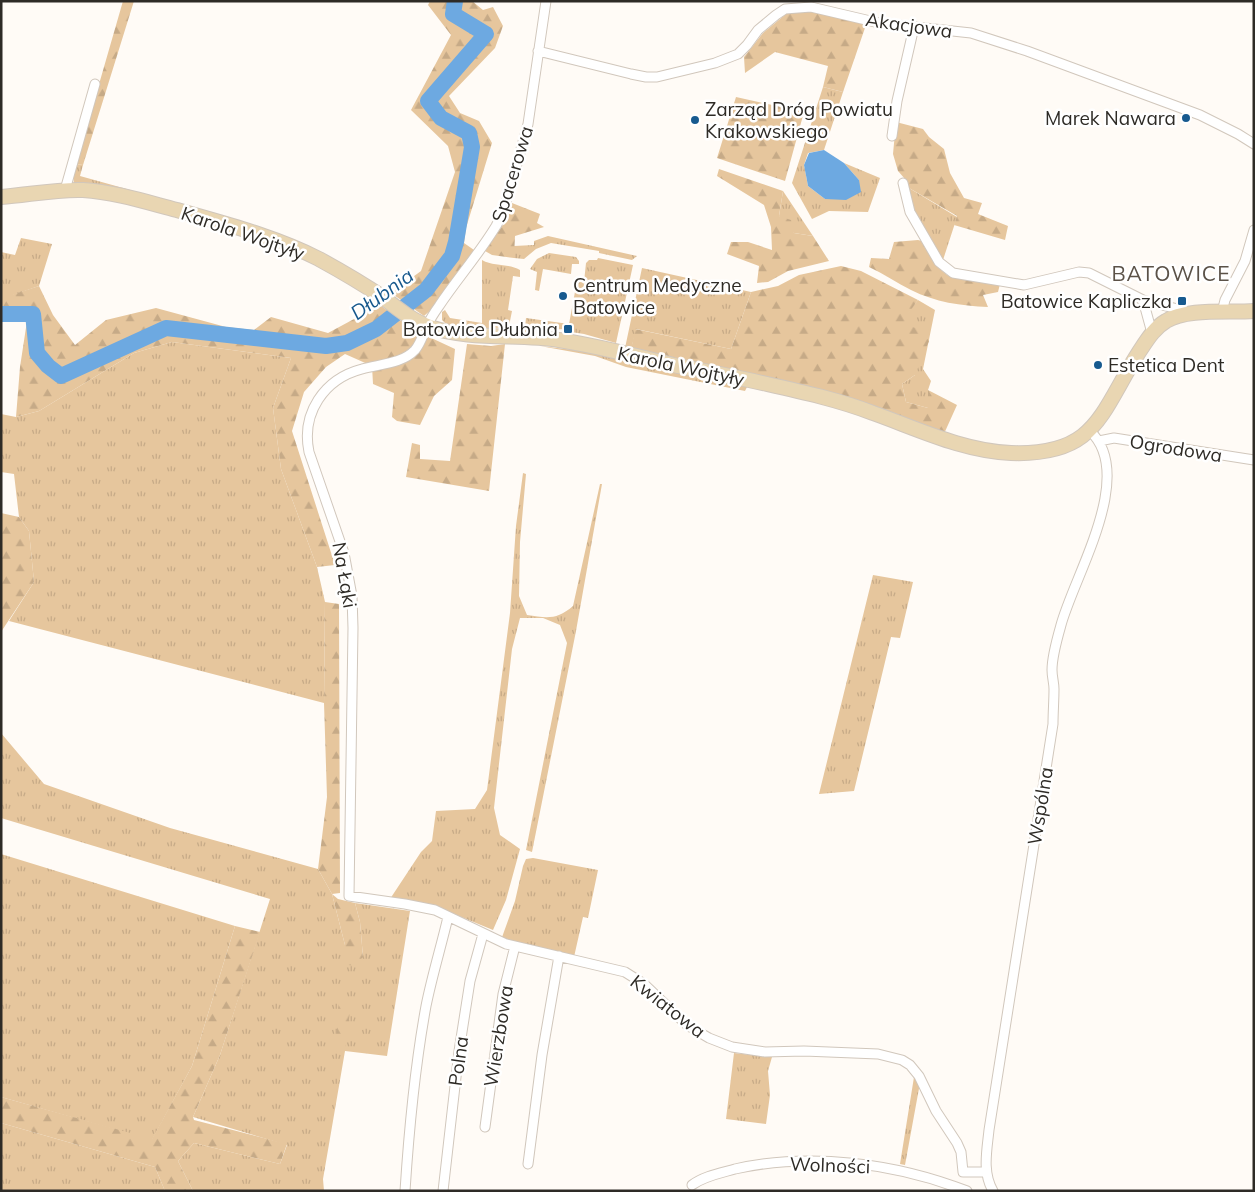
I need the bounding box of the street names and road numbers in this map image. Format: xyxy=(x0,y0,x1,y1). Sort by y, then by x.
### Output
street label: Akacjowa xyxy=(864,7,954,43)
street label: Spacerowa xyxy=(486,123,538,225)
street label: Karola Wojtyły xyxy=(178,201,308,265)
street label: Karola Wojtyły xyxy=(616,341,746,391)
street label: Ogrodowa xyxy=(1128,429,1224,467)
street label: Na Łąki xyxy=(327,540,363,610)
street label: Wspólna xyxy=(1022,765,1058,847)
street label: Kwiatowa xyxy=(626,969,710,1043)
street label: Wierzbowa xyxy=(478,983,518,1089)
street label: Polna xyxy=(443,1035,473,1087)
street label: Wolności xyxy=(789,1152,871,1178)

